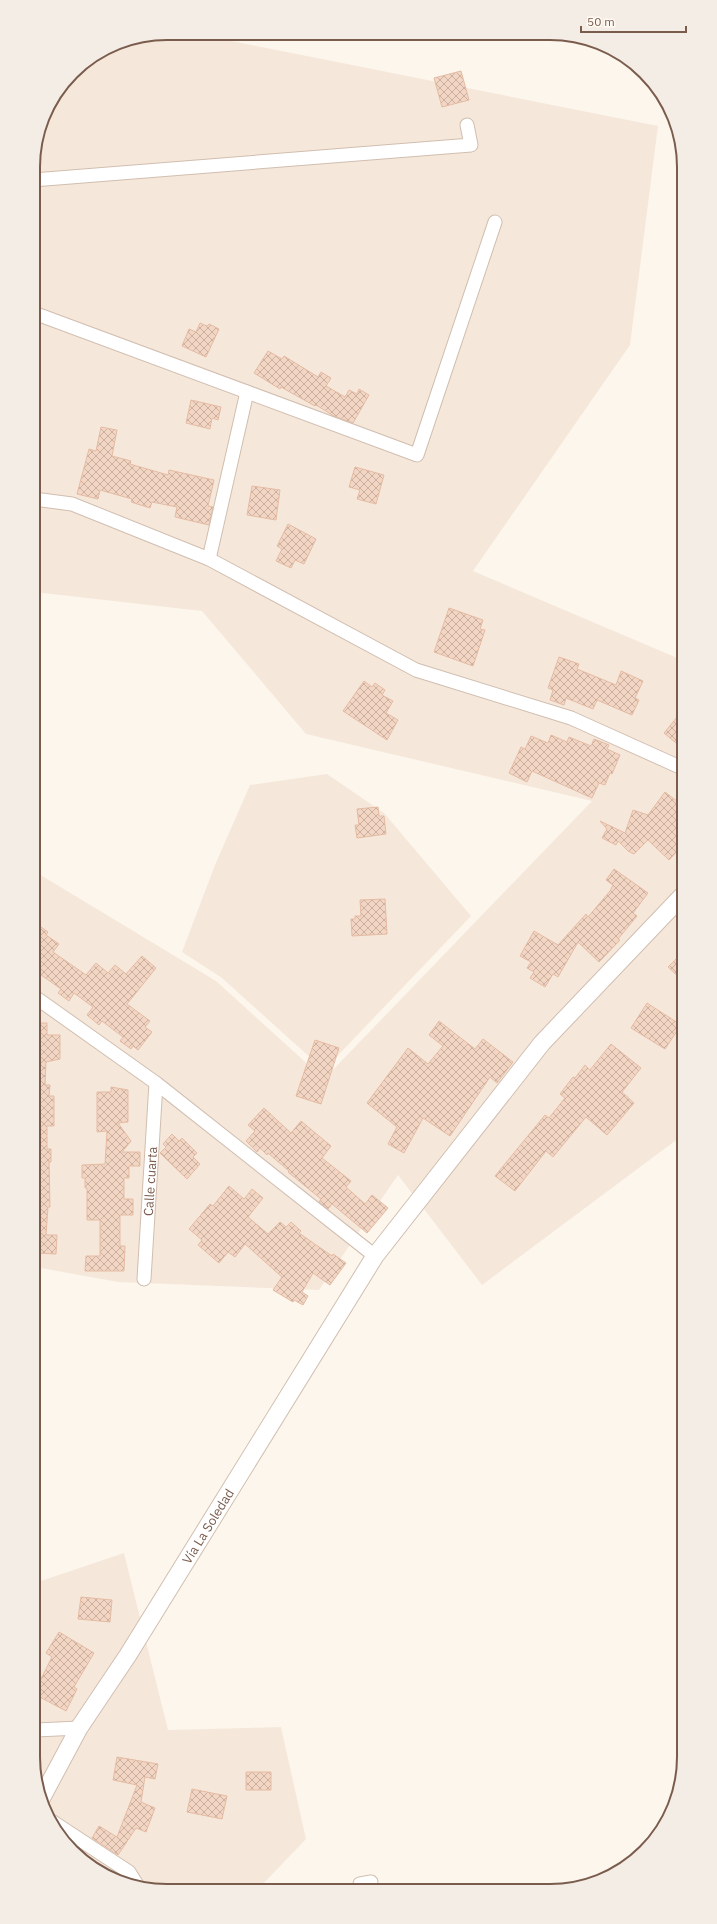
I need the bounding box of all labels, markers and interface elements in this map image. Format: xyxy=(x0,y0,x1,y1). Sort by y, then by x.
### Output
scale bar xyxy=(581,8,686,34)
text: 50 m xyxy=(587,14,615,29)
street label: Calle cuarta xyxy=(140,1146,161,1216)
street label: Vía La Soledad xyxy=(179,1486,238,1567)

